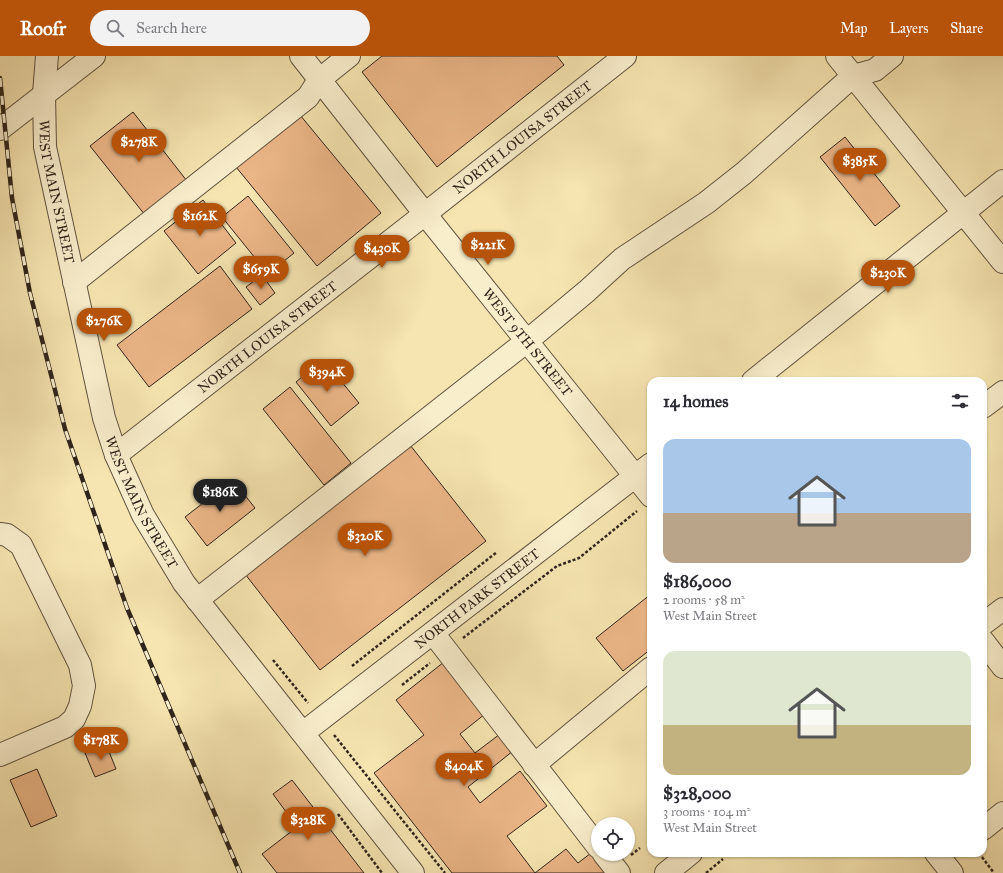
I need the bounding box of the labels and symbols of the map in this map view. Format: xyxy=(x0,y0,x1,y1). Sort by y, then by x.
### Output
street label: NORTH LOUISA STREET xyxy=(450,77,596,198)
street label: WEST MAIN STREET xyxy=(35,120,78,265)
pin: $278K xyxy=(111,129,167,163)
pin: $385K xyxy=(832,148,888,182)
pin: $162K xyxy=(172,203,228,237)
pin: $221K xyxy=(460,232,516,266)
pin: $430K xyxy=(354,235,410,269)
pin: $659K xyxy=(233,256,289,290)
pin: $230K xyxy=(860,260,916,294)
street label: NORTH LOUISA STREET xyxy=(195,277,341,397)
street label: WEST 9TH STREET xyxy=(479,285,576,400)
pin: $276K xyxy=(76,308,132,342)
pin: $394K xyxy=(299,359,355,393)
street label: WEST MAIN STREET xyxy=(101,434,181,572)
pin: $186K xyxy=(192,479,248,513)
pin: $320K xyxy=(337,523,393,557)
street label: NORTH PARK STREET xyxy=(411,545,544,653)
pin: $178K xyxy=(73,727,129,761)
pin: $404K xyxy=(436,753,492,787)
pin: $328K xyxy=(280,807,336,841)

